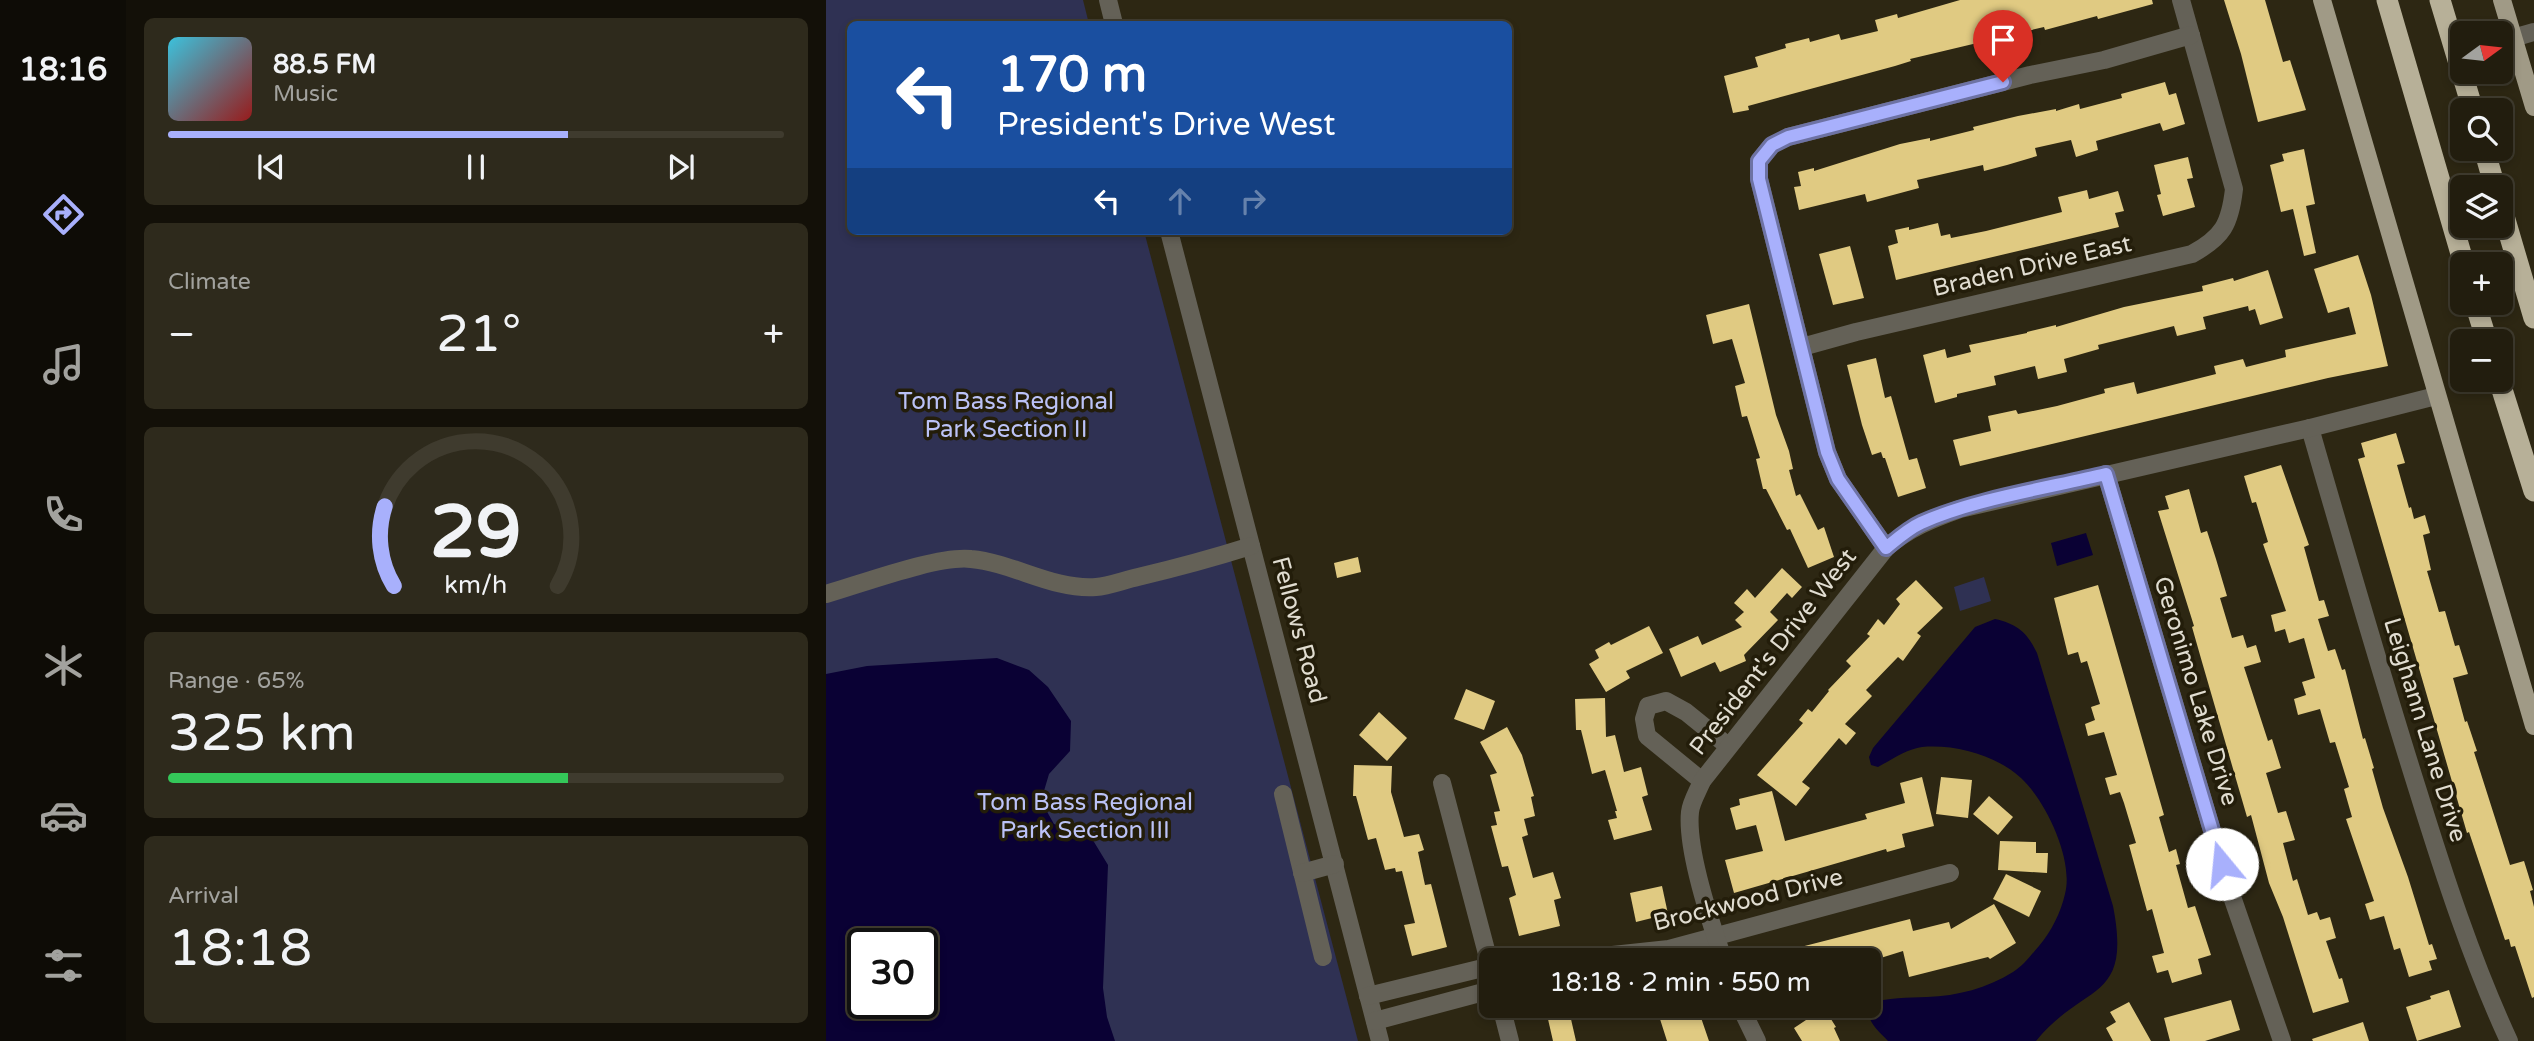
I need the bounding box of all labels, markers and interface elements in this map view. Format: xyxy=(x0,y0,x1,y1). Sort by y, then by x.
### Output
pin xyxy=(1973,10,2033,82)
icon: arrive xyxy=(1984,21,2022,59)
north arrow xyxy=(2450,21,2513,84)
map controls xyxy=(2450,21,2513,392)
text: 170 m xyxy=(997,46,1147,105)
text: 88.5 FM xyxy=(273,49,376,80)
icon: left xyxy=(882,49,973,140)
text: 18:16 xyxy=(19,51,107,89)
text: Music xyxy=(273,80,338,108)
button: search xyxy=(2450,98,2513,161)
text: President's Drive West xyxy=(997,106,1336,144)
icon: previous xyxy=(252,148,290,186)
icon: pause xyxy=(457,148,495,186)
icon: next xyxy=(662,148,700,186)
button: layers xyxy=(2450,175,2513,238)
icon: left xyxy=(1088,182,1126,220)
icon: ahead xyxy=(1161,182,1199,220)
icon: right xyxy=(1234,182,1272,220)
icon: directions xyxy=(39,190,88,239)
street label: Braden Drive East xyxy=(1930,229,2134,303)
button: + xyxy=(2450,252,2513,315)
text: Climate xyxy=(168,268,251,296)
text: 21° xyxy=(436,303,521,366)
text: − xyxy=(168,312,195,358)
text: + xyxy=(763,312,784,358)
button: − xyxy=(2450,329,2513,392)
icon: music xyxy=(39,340,88,389)
park label: Tom Bass Regional Park Section II xyxy=(898,387,1114,444)
icon: phone xyxy=(39,490,88,539)
text: 29 xyxy=(430,490,522,578)
street label: President's Drive West xyxy=(1683,543,1863,761)
street label: Fellows Road xyxy=(1265,553,1333,707)
text: km/h xyxy=(445,570,507,600)
street label: Geronimo Lake Drive xyxy=(2147,573,2245,809)
street label: Leighann Lane Drive xyxy=(2377,614,2473,846)
icon: climate xyxy=(39,641,88,690)
text: Range · 65% xyxy=(168,667,304,695)
text: 325 km xyxy=(168,702,356,765)
park label: Tom Bass Regional Park Section III xyxy=(977,788,1193,845)
icon: car xyxy=(39,791,88,840)
position arrow xyxy=(2185,827,2259,901)
street label: Brockwood Drive xyxy=(1650,862,1846,938)
text: Arrival xyxy=(168,882,239,910)
text: 18:18 xyxy=(168,917,312,980)
speed limit sign: 30 xyxy=(847,928,938,1019)
icon: filters xyxy=(39,941,88,990)
text: 18:18 · 2 min · 550 m xyxy=(1549,967,1811,998)

